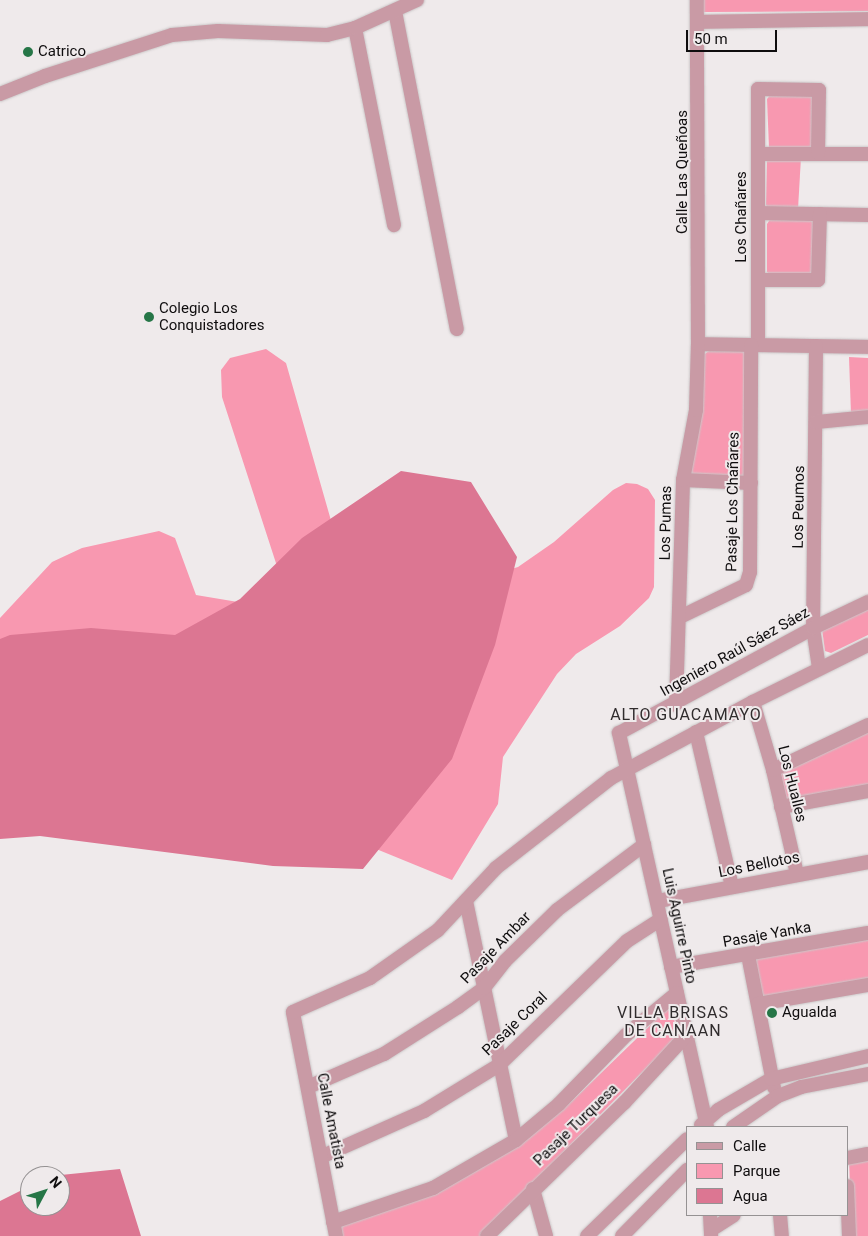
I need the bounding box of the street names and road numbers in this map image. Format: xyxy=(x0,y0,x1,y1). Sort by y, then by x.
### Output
street label: Calle Las Queñoas xyxy=(674,110,692,234)
street label: Los Chañares xyxy=(733,171,751,263)
street label: Pasaje Los Chañares xyxy=(723,432,743,572)
street label: Los Peumos xyxy=(789,465,809,549)
street label: Los Pumas xyxy=(656,485,676,561)
street label: Ingeniero Raúl Sáez Sáez xyxy=(657,604,813,700)
street label: Los Hualles xyxy=(774,744,810,824)
street label: Los Bellotos xyxy=(717,848,801,882)
street label: Luis Aguirre Pinto xyxy=(658,867,700,985)
street label: Pasaje Ambar xyxy=(457,908,535,988)
street label: Pasaje Yanka xyxy=(721,918,813,952)
street label: Pasaje Coral xyxy=(479,988,551,1060)
street label: Calle Amatista xyxy=(313,1072,349,1170)
street label: Pasaje Turquesa xyxy=(530,1080,622,1170)

